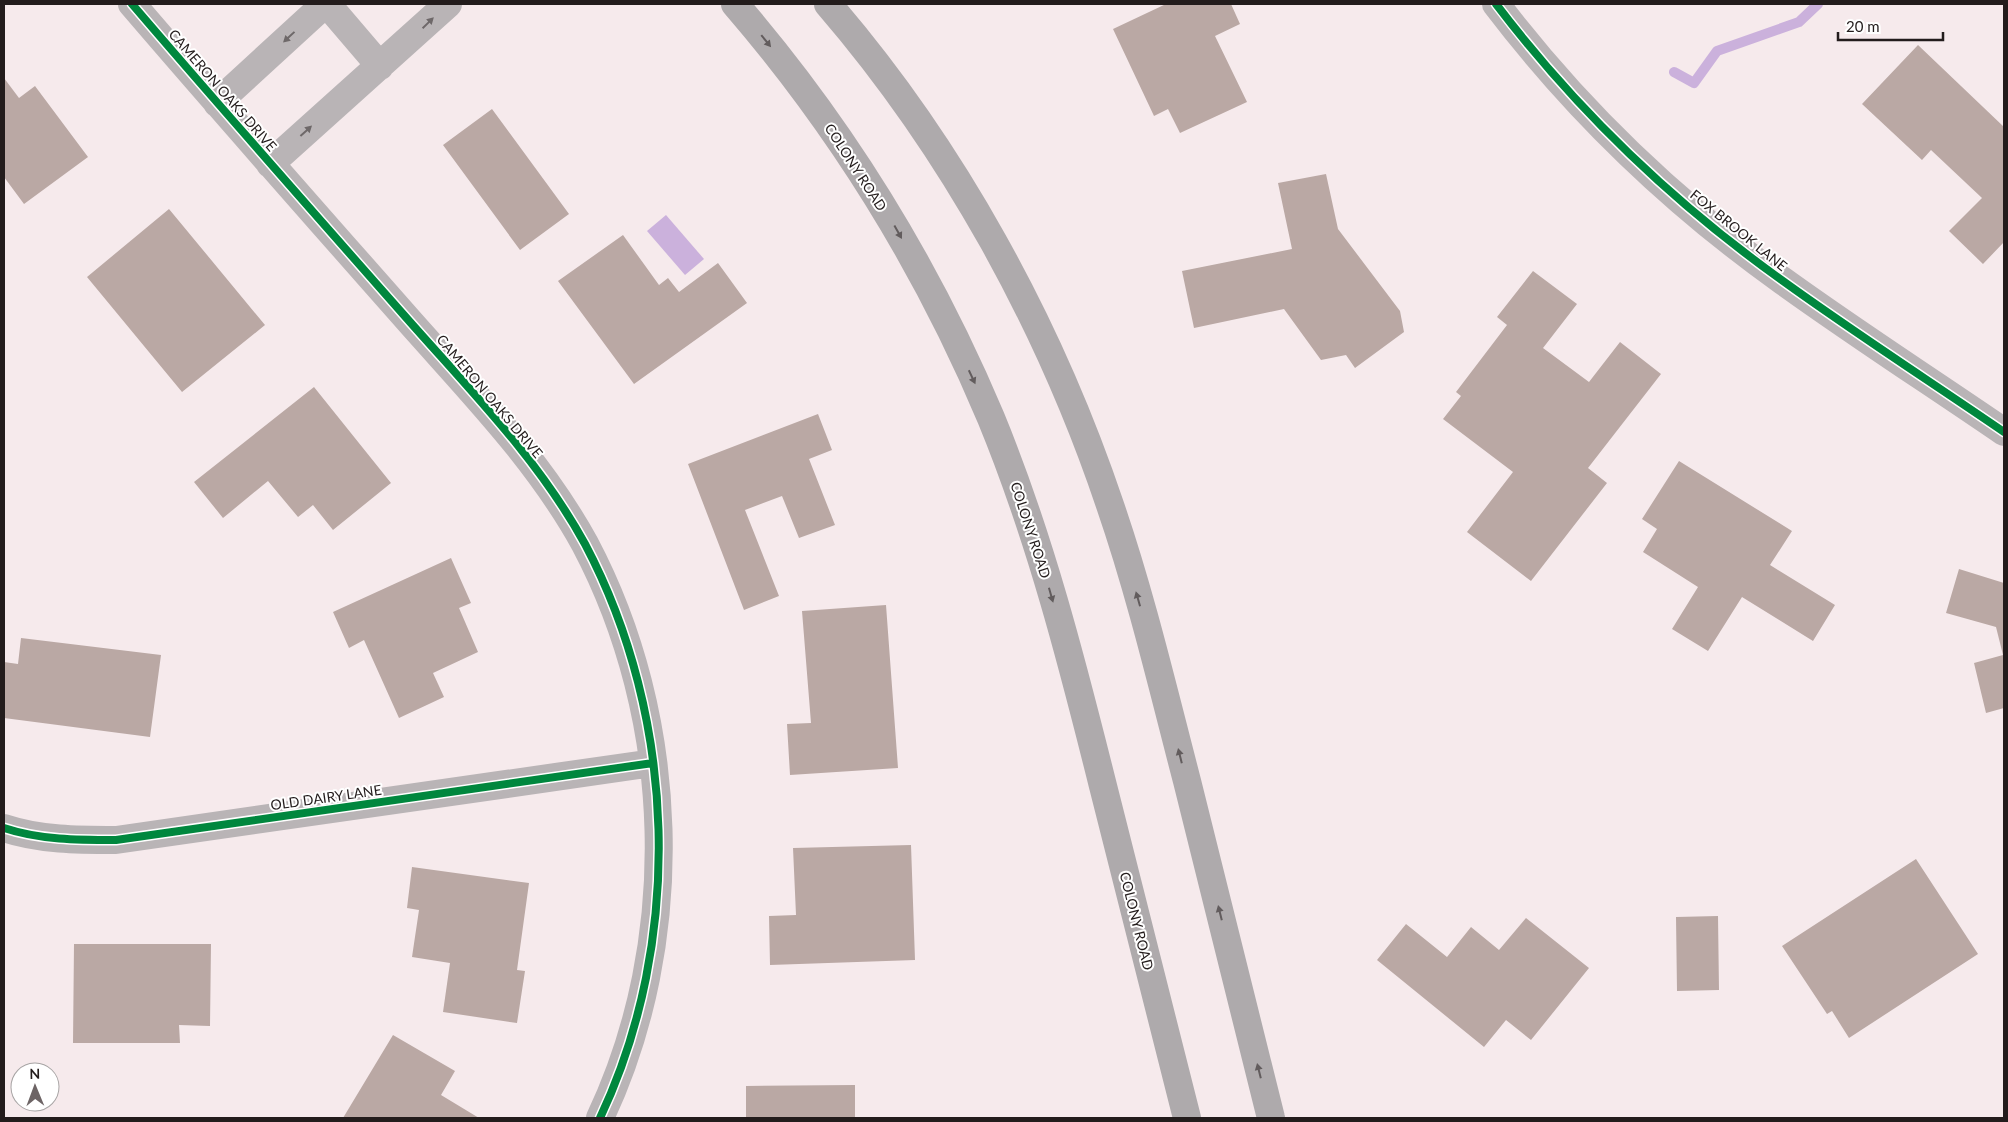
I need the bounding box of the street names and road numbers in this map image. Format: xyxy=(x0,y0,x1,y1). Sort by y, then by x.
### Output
street label: CAMERON OAKS DRIVE xyxy=(165,26,281,154)
street label: COLONY ROAD xyxy=(822,120,890,214)
street label: FOX BROOK LANE xyxy=(1687,186,1791,274)
street label: CAMERON OAKS DRIVE xyxy=(433,331,547,461)
street label: COLONY ROAD xyxy=(1007,480,1055,580)
street label: OLD DAIRY LANE xyxy=(269,781,383,813)
street label: COLONY ROAD xyxy=(1117,870,1157,972)

